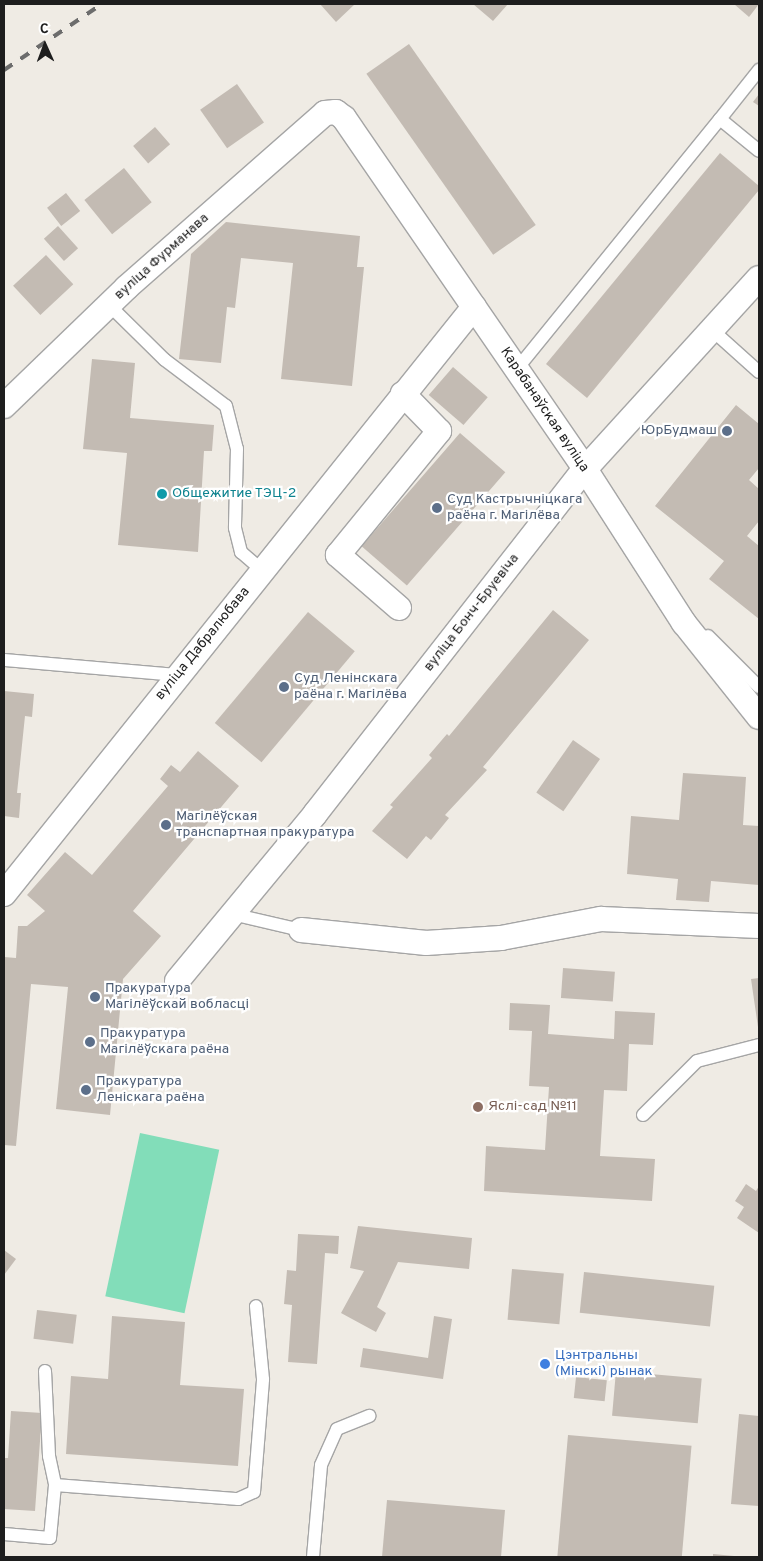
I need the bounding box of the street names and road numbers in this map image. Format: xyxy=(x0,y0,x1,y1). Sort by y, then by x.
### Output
street label: вуліца Фурманава xyxy=(111,210,213,304)
street label: Карабанаўская вуліца xyxy=(496,344,592,476)
street label: вуліца Бонч-Бруевіча xyxy=(421,551,523,675)
street label: вуліца Дабралюбава xyxy=(152,584,254,704)

